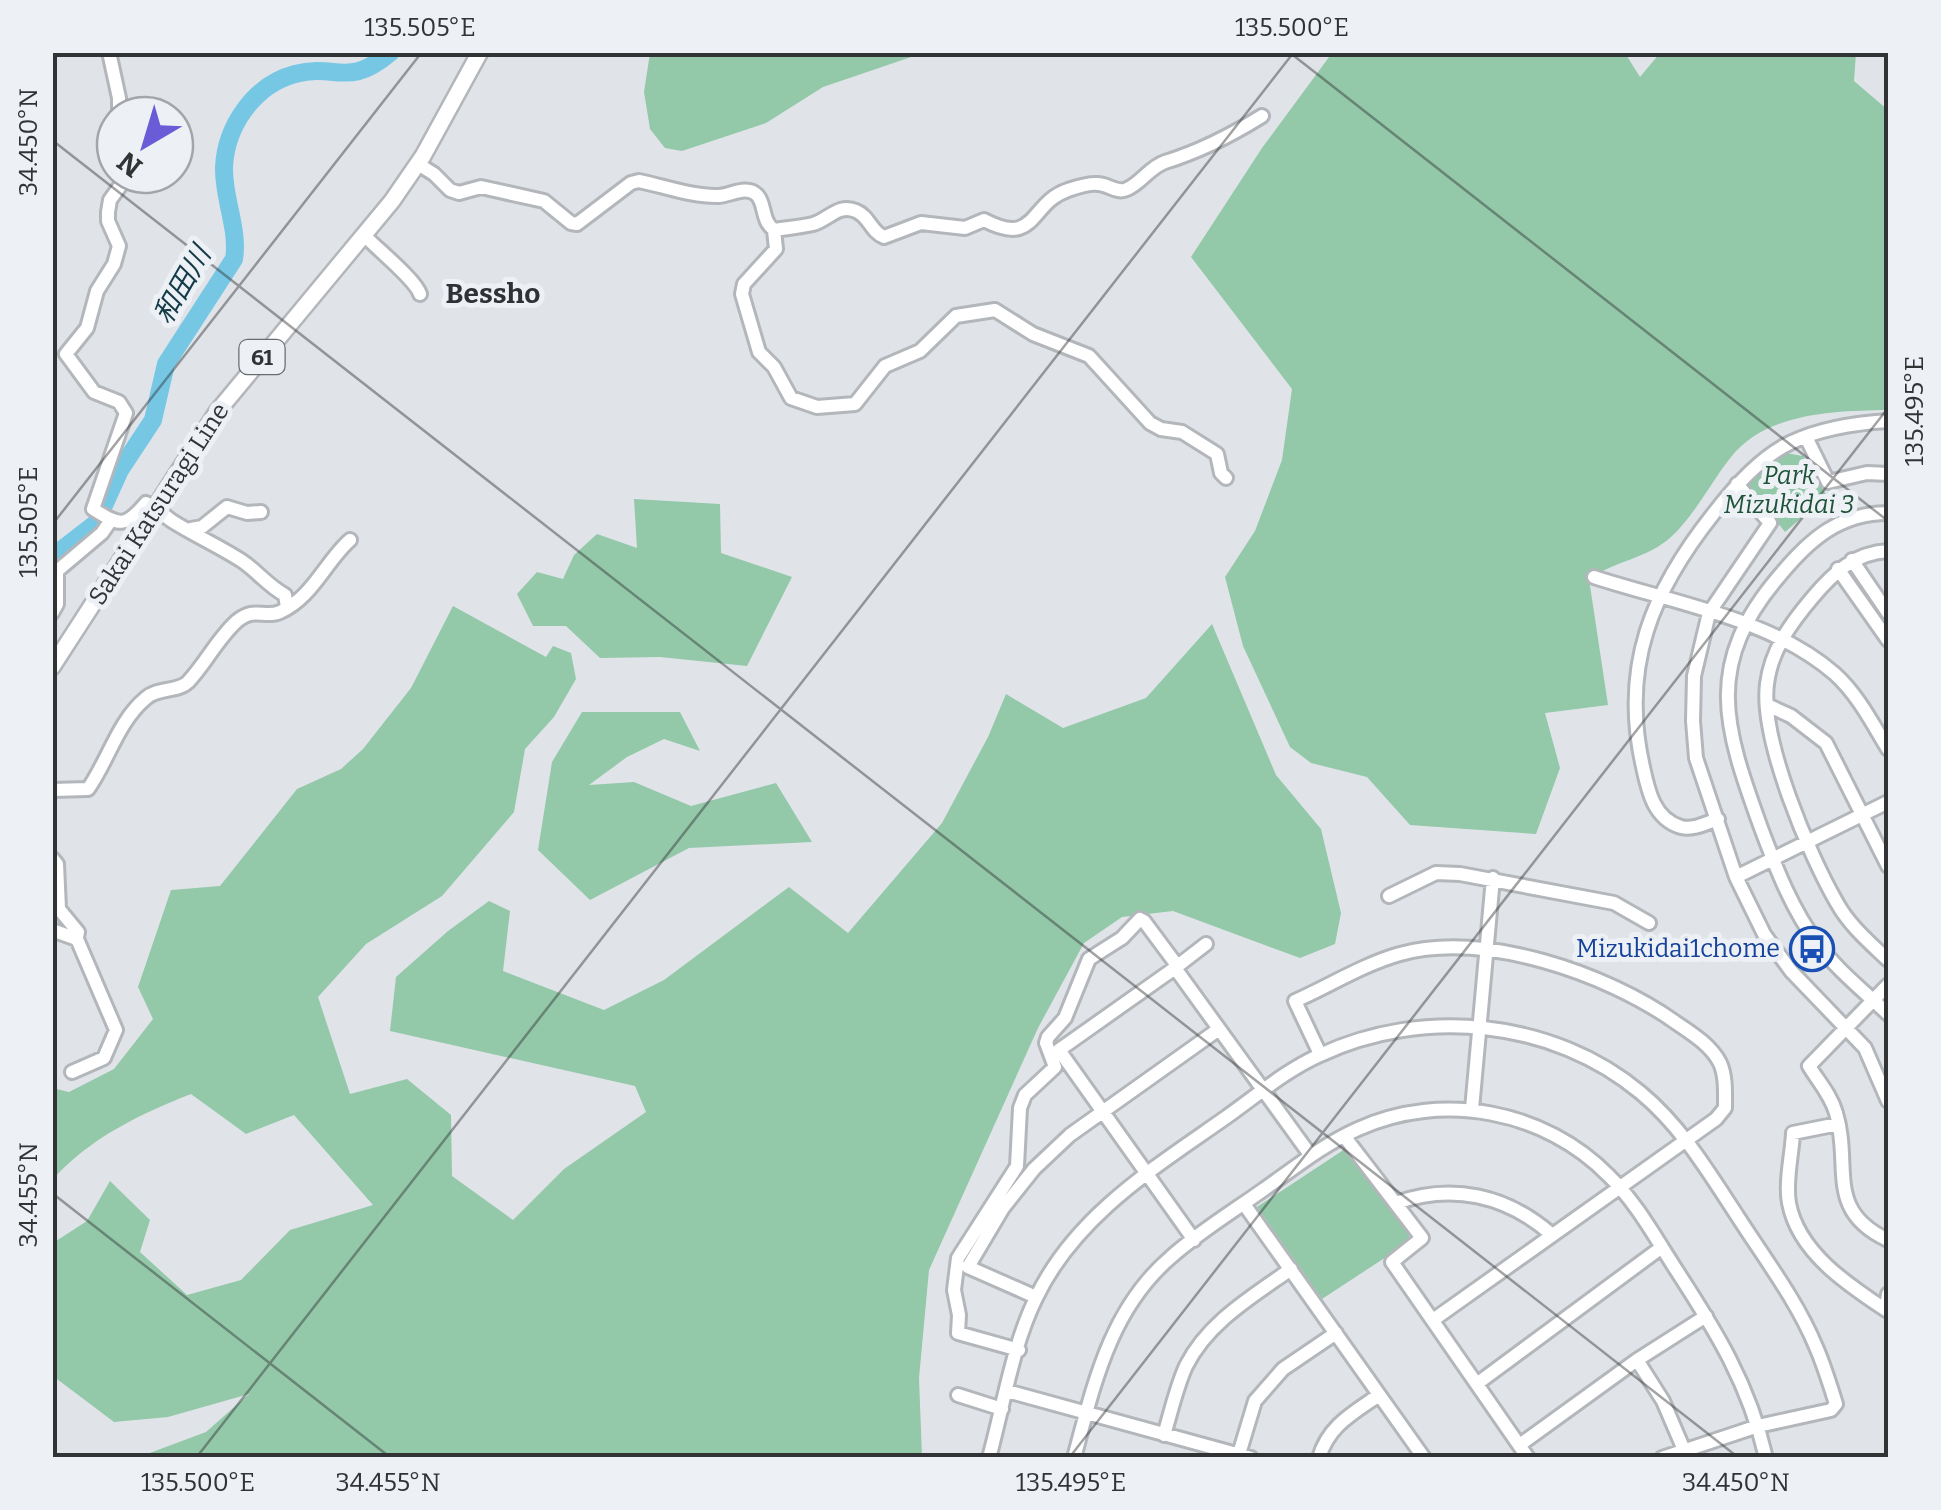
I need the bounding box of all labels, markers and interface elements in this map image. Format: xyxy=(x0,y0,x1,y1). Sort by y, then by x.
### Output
text: 135.505°E xyxy=(364,13,476,43)
text: 135.500°E xyxy=(1235,13,1349,43)
text: 34.450°N xyxy=(14,88,44,196)
north arrow xyxy=(95,95,195,195)
text: N xyxy=(111,145,149,184)
water label: 和田川 xyxy=(147,238,219,330)
district label: Bessho xyxy=(446,277,540,310)
road number: 61 xyxy=(240,340,284,374)
text: 135.495°E xyxy=(1900,356,1930,466)
street label: Sakai Katsuragi Line xyxy=(83,397,235,611)
park label: Park Mizukidai 3 xyxy=(1724,461,1854,520)
text: 135.505°E xyxy=(14,466,44,578)
bus stop icon: Mizukidai1chome xyxy=(1789,926,1835,972)
place label: Mizukidai1chome xyxy=(1576,934,1780,964)
text: 34.455°N xyxy=(14,1142,44,1248)
text: 135.500°E xyxy=(141,1468,255,1498)
text: 34.455°N xyxy=(335,1468,441,1498)
text: 135.495°E xyxy=(1016,1468,1126,1498)
text: 34.450°N xyxy=(1682,1468,1790,1498)

